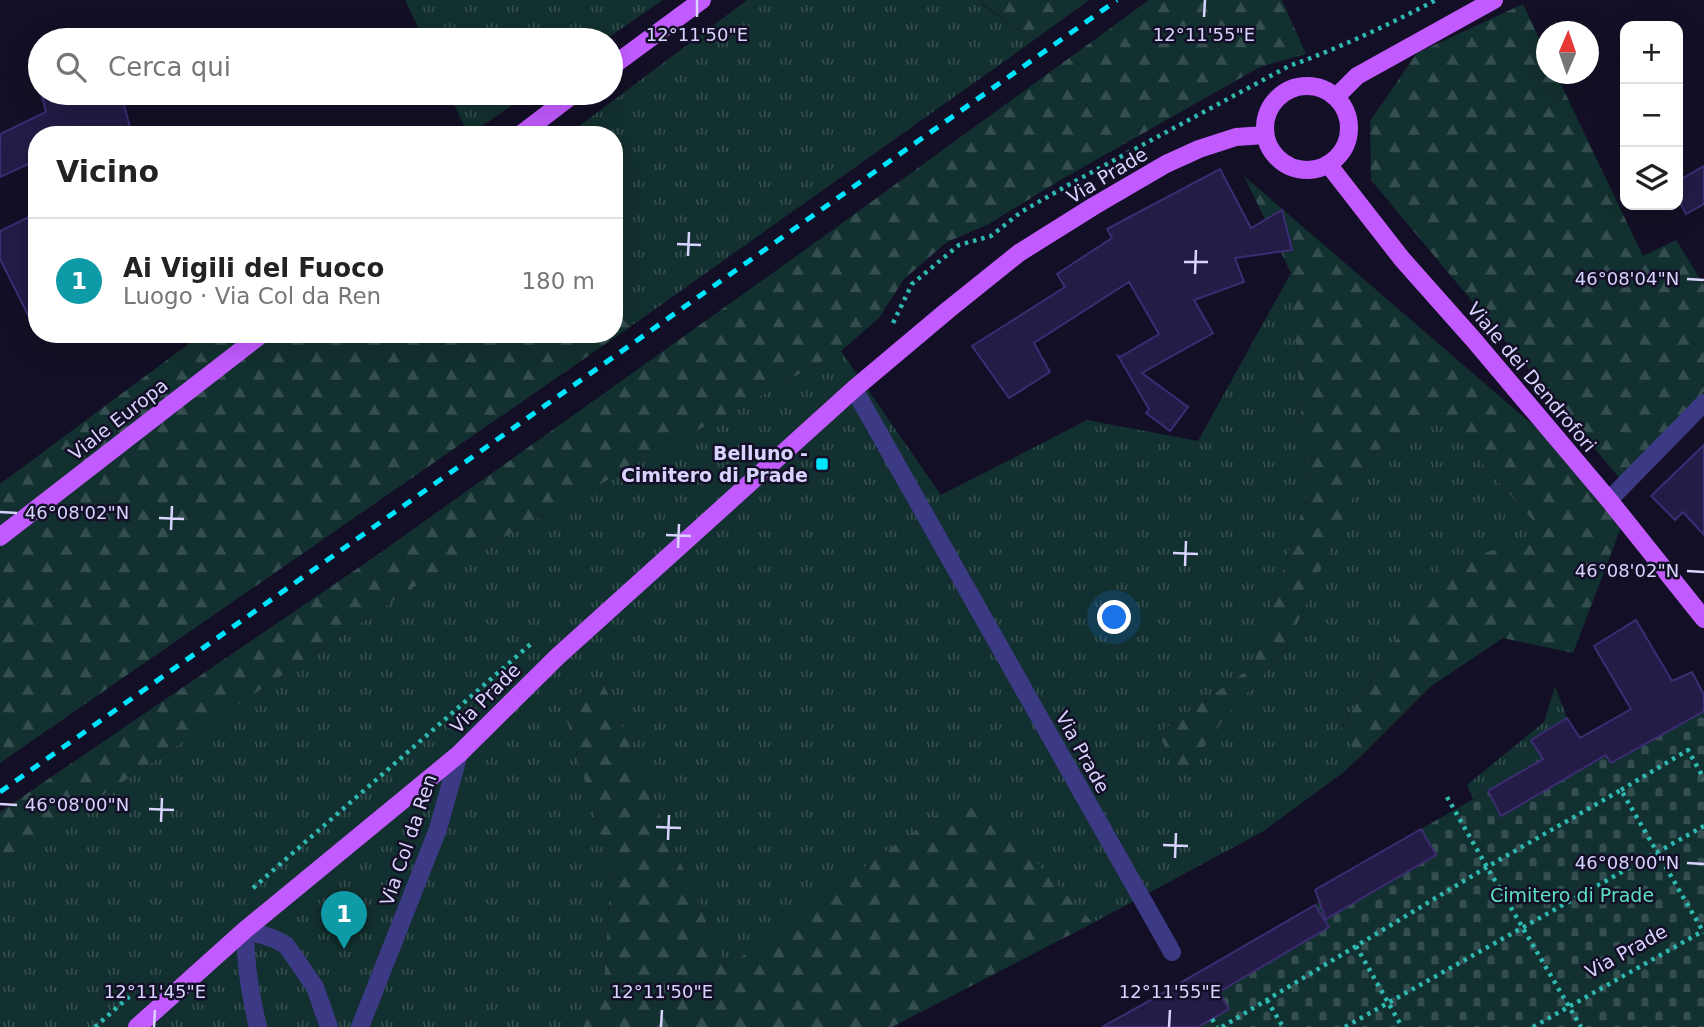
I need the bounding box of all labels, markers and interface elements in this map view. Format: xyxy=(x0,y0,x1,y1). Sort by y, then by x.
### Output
north arrow xyxy=(1536,21,1599,84)
map controls xyxy=(1620,21,1683,210)
button: + xyxy=(1620,21,1683,84)
text: 12°11'50"E xyxy=(646,24,748,45)
text: 12°11'55"E xyxy=(1153,24,1255,45)
search box xyxy=(28,28,623,105)
icon: search xyxy=(52,48,90,86)
text: Cerca qui xyxy=(108,52,231,82)
button: − xyxy=(1620,84,1683,147)
street label: Via Prade xyxy=(1063,142,1151,208)
button: layers xyxy=(1620,147,1683,210)
text: Vicino xyxy=(56,154,159,189)
text: Ai Vigili del Fuoco xyxy=(123,253,384,283)
text: 1 xyxy=(71,268,87,294)
text: 180 m xyxy=(521,268,595,294)
text: 46°08'04"N xyxy=(1575,268,1679,289)
text: Luogo · Via Col da Ren xyxy=(123,283,381,309)
street label: Viale dei Dendrofori xyxy=(1463,298,1601,456)
street label: Viale Europa xyxy=(64,374,172,464)
place label: Belluno - Cimitero di Prade xyxy=(621,442,808,486)
marker: Belluno - Cimitero di Prade xyxy=(814,456,830,472)
text: 46°08'02"N xyxy=(25,502,129,523)
text: 46°08'02"N xyxy=(1575,560,1679,581)
your location xyxy=(1097,600,1131,634)
street label: Via Prade xyxy=(445,658,525,738)
street label: Via Prade xyxy=(1052,707,1114,797)
street label: Via Col da Ren xyxy=(375,771,441,909)
text: 46°08'00"N xyxy=(25,794,129,815)
text: 46°08'00"N xyxy=(1575,852,1679,873)
park label: Cimitero di Prade xyxy=(1490,884,1654,906)
pin: 1 xyxy=(321,891,367,949)
street label: Via Prade xyxy=(1581,920,1671,982)
text: 12°11'45"E xyxy=(104,981,206,1002)
text: 12°11'50"E xyxy=(611,981,713,1002)
text: 12°11'55"E xyxy=(1119,981,1221,1002)

